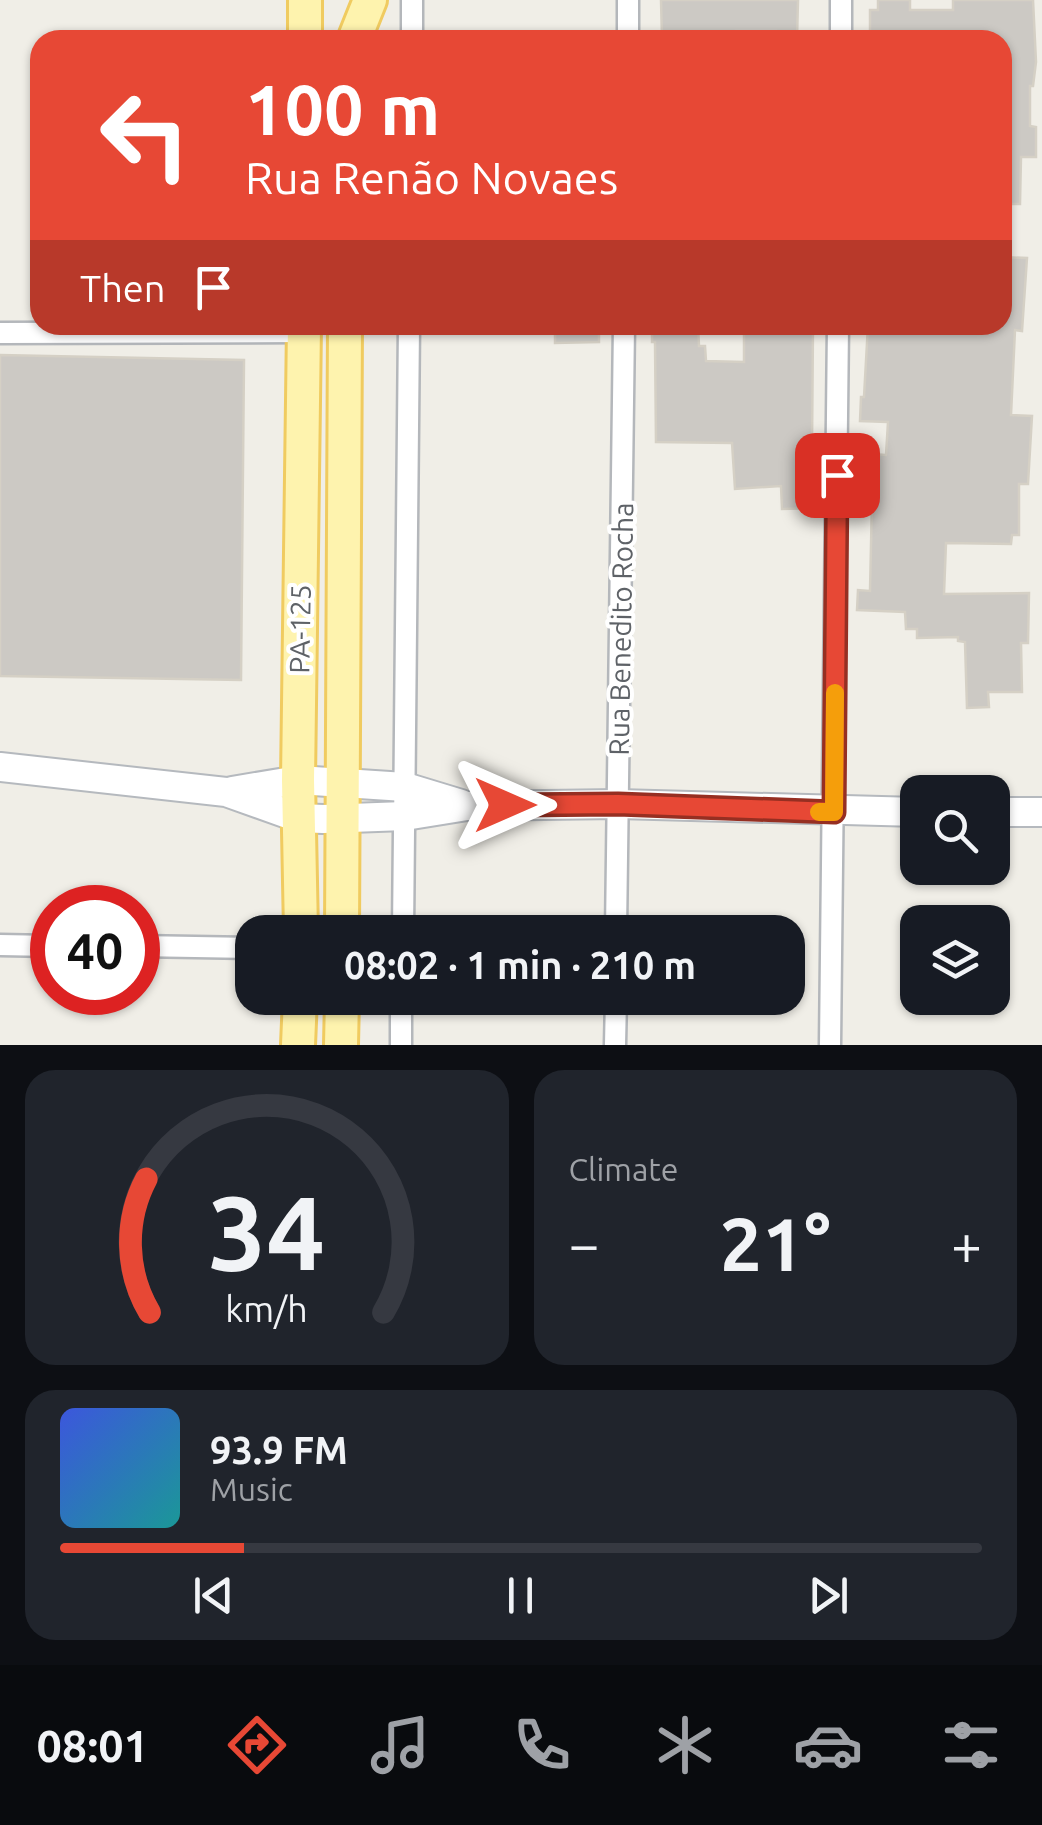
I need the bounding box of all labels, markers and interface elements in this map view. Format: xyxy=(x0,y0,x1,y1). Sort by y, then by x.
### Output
icon: left xyxy=(80,70,210,200)
text: 100 m xyxy=(245,70,440,148)
text: Rua Renão Novaes xyxy=(245,152,618,203)
icon: arrive xyxy=(186,260,241,315)
text: Then xyxy=(80,267,166,309)
pin xyxy=(795,433,880,518)
icon: arrive xyxy=(810,448,865,503)
street label: Rua Benedito Rocha xyxy=(603,502,638,756)
street label: PA-125 xyxy=(283,584,316,674)
position arrow xyxy=(453,753,557,857)
map controls xyxy=(900,775,1010,1015)
button: search xyxy=(900,775,1010,885)
speed limit sign: 40 xyxy=(30,885,160,1015)
button: layers xyxy=(900,905,1010,1015)
text: 08:02 · 1 min · 210 m xyxy=(344,944,696,986)
text: Climate xyxy=(569,1151,679,1187)
text: 34 xyxy=(208,1173,325,1290)
text: 21° xyxy=(720,1201,831,1285)
text: − xyxy=(569,1213,600,1274)
text: + xyxy=(951,1213,982,1274)
text: km/h xyxy=(225,1289,308,1329)
text: 93.9 FM xyxy=(210,1429,348,1471)
text: Music xyxy=(210,1471,293,1507)
icon: previous xyxy=(186,1568,241,1623)
icon: pause xyxy=(493,1568,548,1623)
icon: next xyxy=(801,1568,856,1623)
icon: directions xyxy=(222,1710,292,1780)
icon: music xyxy=(365,1710,435,1780)
icon: phone xyxy=(507,1710,577,1780)
icon: climate xyxy=(650,1710,720,1780)
icon: car xyxy=(793,1710,863,1780)
icon: filters xyxy=(936,1710,1006,1780)
text: 08:01 xyxy=(36,1720,149,1771)

